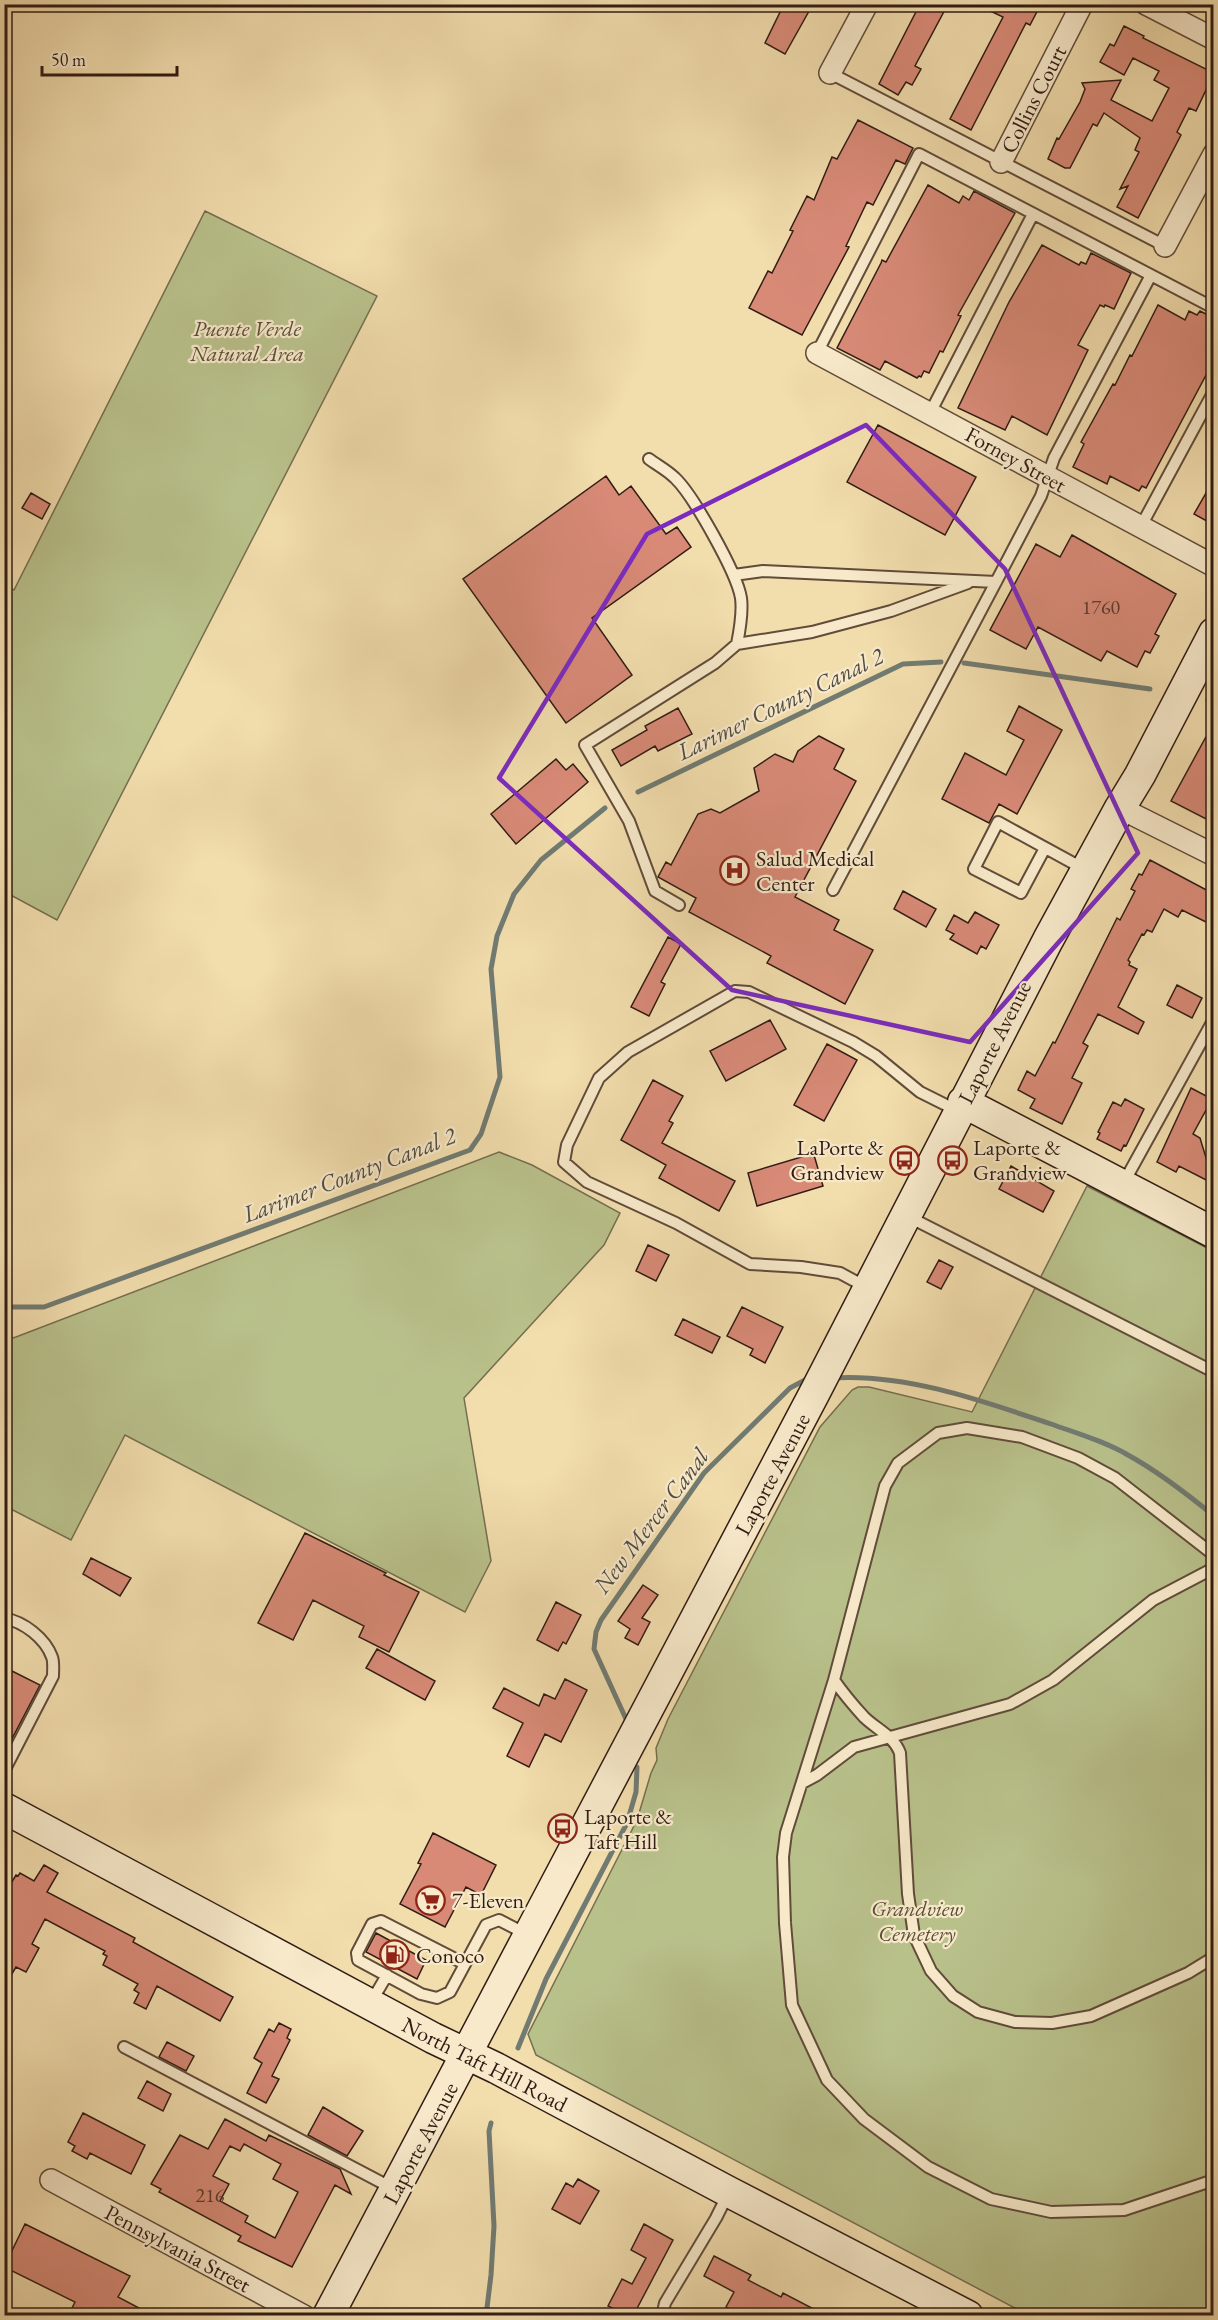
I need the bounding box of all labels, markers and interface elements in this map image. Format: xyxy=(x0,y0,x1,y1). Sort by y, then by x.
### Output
scale bar xyxy=(42,39,177,77)
street label: Collins Court xyxy=(994,40,1073,158)
text: 50 m xyxy=(51,48,86,71)
park label: Puente Verde Natural Area xyxy=(189,314,304,368)
street label: Forney Street xyxy=(960,420,1072,499)
house number: 1760 xyxy=(1082,594,1121,620)
water label: Larimer County Canal 2 xyxy=(671,639,889,767)
place label: Salud Medical Center xyxy=(756,844,874,898)
hospital icon: Salud Medical Center xyxy=(719,855,751,887)
street label: Laporte Avenue xyxy=(951,975,1038,1109)
water label: Larimer County Canal 2 xyxy=(237,1119,461,1230)
place label: LaPorte & Grandview xyxy=(790,1133,885,1187)
place label: Laporte & Grandview xyxy=(973,1133,1068,1187)
bus stop icon: LaPorte & Grandview xyxy=(889,1144,921,1176)
bus stop icon: Laporte & Grandview xyxy=(936,1144,968,1176)
street label: Laporte Avenue xyxy=(728,1408,817,1540)
water label: New Mercer Canal xyxy=(585,1441,716,1600)
place label: Laporte & Taft Hill xyxy=(584,1802,672,1856)
bus stop icon: Laporte & Taft Hill xyxy=(547,1813,579,1845)
supermarket icon: 7-Eleven xyxy=(415,1884,447,1916)
place label: 7-Eleven xyxy=(452,1886,525,1915)
park label: Grandview Cemetery xyxy=(871,1894,963,1948)
fuel station icon: Conoco xyxy=(379,1939,411,1971)
place label: Conoco xyxy=(416,1941,485,1970)
street label: North Taft Hill Road xyxy=(397,2010,573,2119)
street label: Laporte Avenue xyxy=(376,2077,465,2209)
house number: 216 xyxy=(196,2182,225,2208)
street label: Pennsylvania Street xyxy=(100,2198,256,2299)

